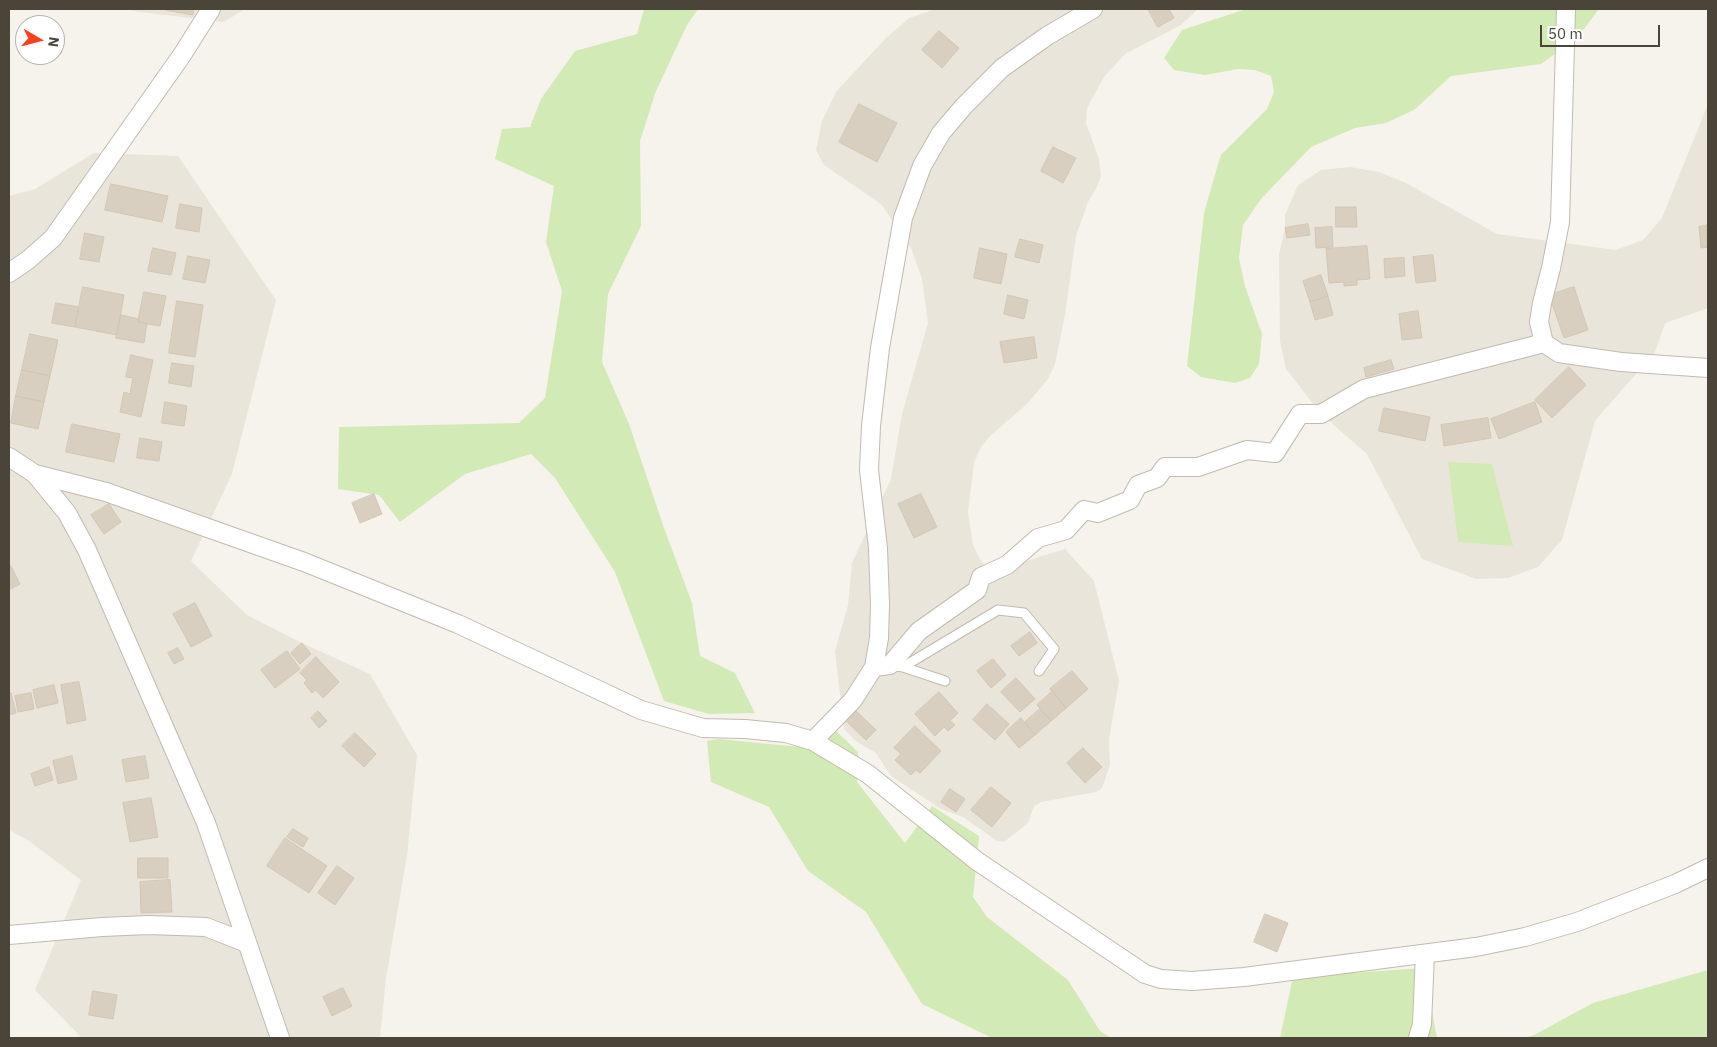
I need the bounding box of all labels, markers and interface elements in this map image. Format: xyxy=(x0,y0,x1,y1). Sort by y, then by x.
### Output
north arrow xyxy=(15,15,65,65)
scale bar xyxy=(1542,15,1662,47)
text: 50 m xyxy=(1548,24,1583,43)
text: N xyxy=(44,36,63,48)

